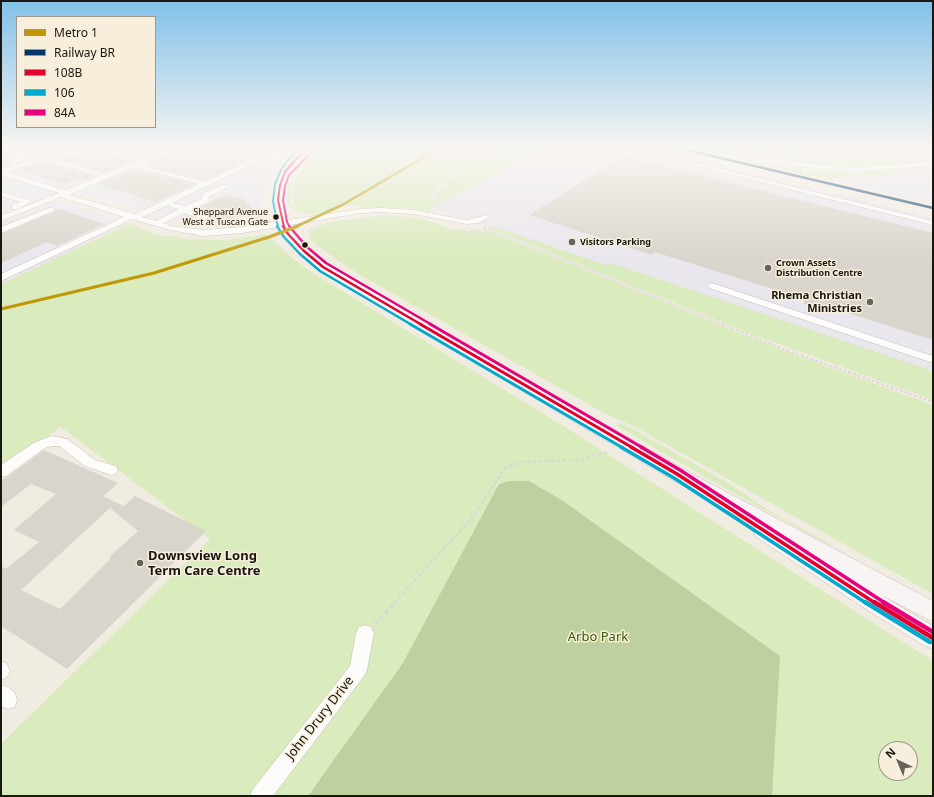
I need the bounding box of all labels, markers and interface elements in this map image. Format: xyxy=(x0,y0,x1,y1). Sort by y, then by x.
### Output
legend xyxy=(16,16,156,128)
text: Metro 1 xyxy=(54,24,98,41)
text: Railway BR xyxy=(54,44,115,61)
text: 108B xyxy=(54,64,82,81)
text: 106 xyxy=(54,84,75,101)
text: 84A xyxy=(54,104,75,121)
place label: Sheppard Avenue West at Tuscan Gate xyxy=(183,207,268,228)
marker: Sheppard Avenue West at Tuscan Gate xyxy=(271,212,281,222)
marker: Visitors Parking xyxy=(567,237,577,247)
place label: Visitors Parking xyxy=(580,237,651,247)
unlabelled marker xyxy=(300,240,310,250)
place label: Crown Assets Distribution Centre xyxy=(776,258,862,279)
marker: Crown Assets Distribution Centre xyxy=(763,263,773,273)
place label: Rhema Christian Ministries xyxy=(771,289,862,315)
marker: Rhema Christian Ministries xyxy=(865,297,875,307)
place label: Downsview Long Term Care Centre xyxy=(148,548,261,579)
marker: Downsview Long Term Care Centre xyxy=(135,558,145,568)
park label: Arbo Park xyxy=(568,629,628,645)
street label: John Drury Drive xyxy=(283,673,357,763)
north arrow xyxy=(878,741,918,781)
text: N xyxy=(882,744,898,761)

